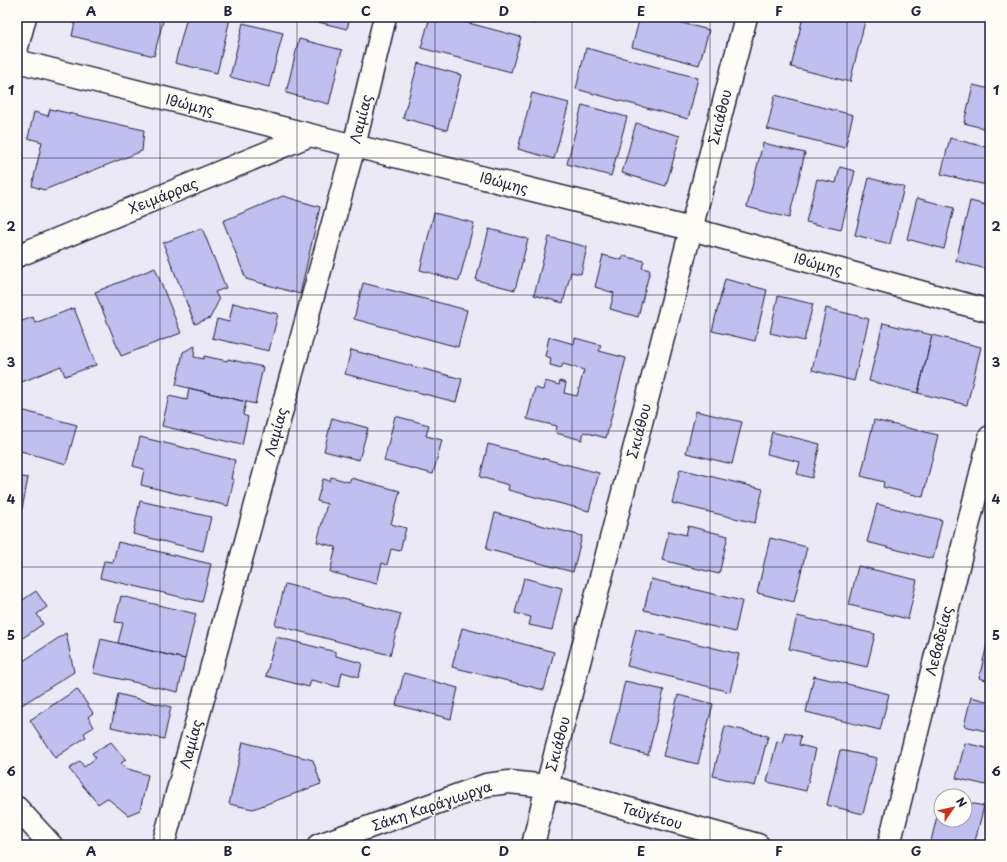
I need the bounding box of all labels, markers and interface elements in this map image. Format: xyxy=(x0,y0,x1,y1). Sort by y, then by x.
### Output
text: A xyxy=(86,1,96,20)
text: B xyxy=(224,1,233,20)
text: C xyxy=(361,1,371,20)
text: D xyxy=(499,1,509,20)
text: E xyxy=(637,1,645,20)
text: F xyxy=(775,1,783,20)
text: G xyxy=(911,1,921,20)
text: 1 xyxy=(8,80,14,99)
text: 1 xyxy=(993,80,999,99)
street label: Σκιάθου xyxy=(703,87,737,147)
street label: Ιθώμης xyxy=(163,88,217,121)
street label: Λαμίας xyxy=(344,92,377,146)
street label: Ιθώμης xyxy=(477,166,531,199)
street label: Χειμάρρας xyxy=(125,172,201,219)
text: 2 xyxy=(6,216,16,235)
text: 2 xyxy=(991,216,1001,235)
street label: Ιθώμης xyxy=(791,247,845,280)
text: 3 xyxy=(7,352,16,371)
text: 3 xyxy=(992,352,1001,371)
street label: Σκιάθου xyxy=(621,401,656,461)
street label: Λαμίας xyxy=(259,405,292,459)
text: 4 xyxy=(7,489,16,508)
text: 4 xyxy=(992,489,1001,508)
street label: Λεβαδείας xyxy=(920,604,957,678)
text: 5 xyxy=(7,625,15,644)
text: 5 xyxy=(992,625,1000,644)
street label: Σκιάθου xyxy=(540,714,575,774)
street label: Λαμίας xyxy=(174,717,207,771)
text: 6 xyxy=(6,761,16,780)
text: 6 xyxy=(991,761,1001,780)
street label: Σάκη Καράγιωργα xyxy=(369,775,495,836)
north arrow xyxy=(933,788,973,828)
text: N xyxy=(952,794,971,811)
street label: Ταϋγέτου xyxy=(619,797,685,834)
text: A xyxy=(86,841,96,860)
text: B xyxy=(224,841,233,860)
text: C xyxy=(361,841,371,860)
text: D xyxy=(499,841,509,860)
text: E xyxy=(637,841,645,860)
text: F xyxy=(775,841,783,860)
text: G xyxy=(911,841,921,860)

